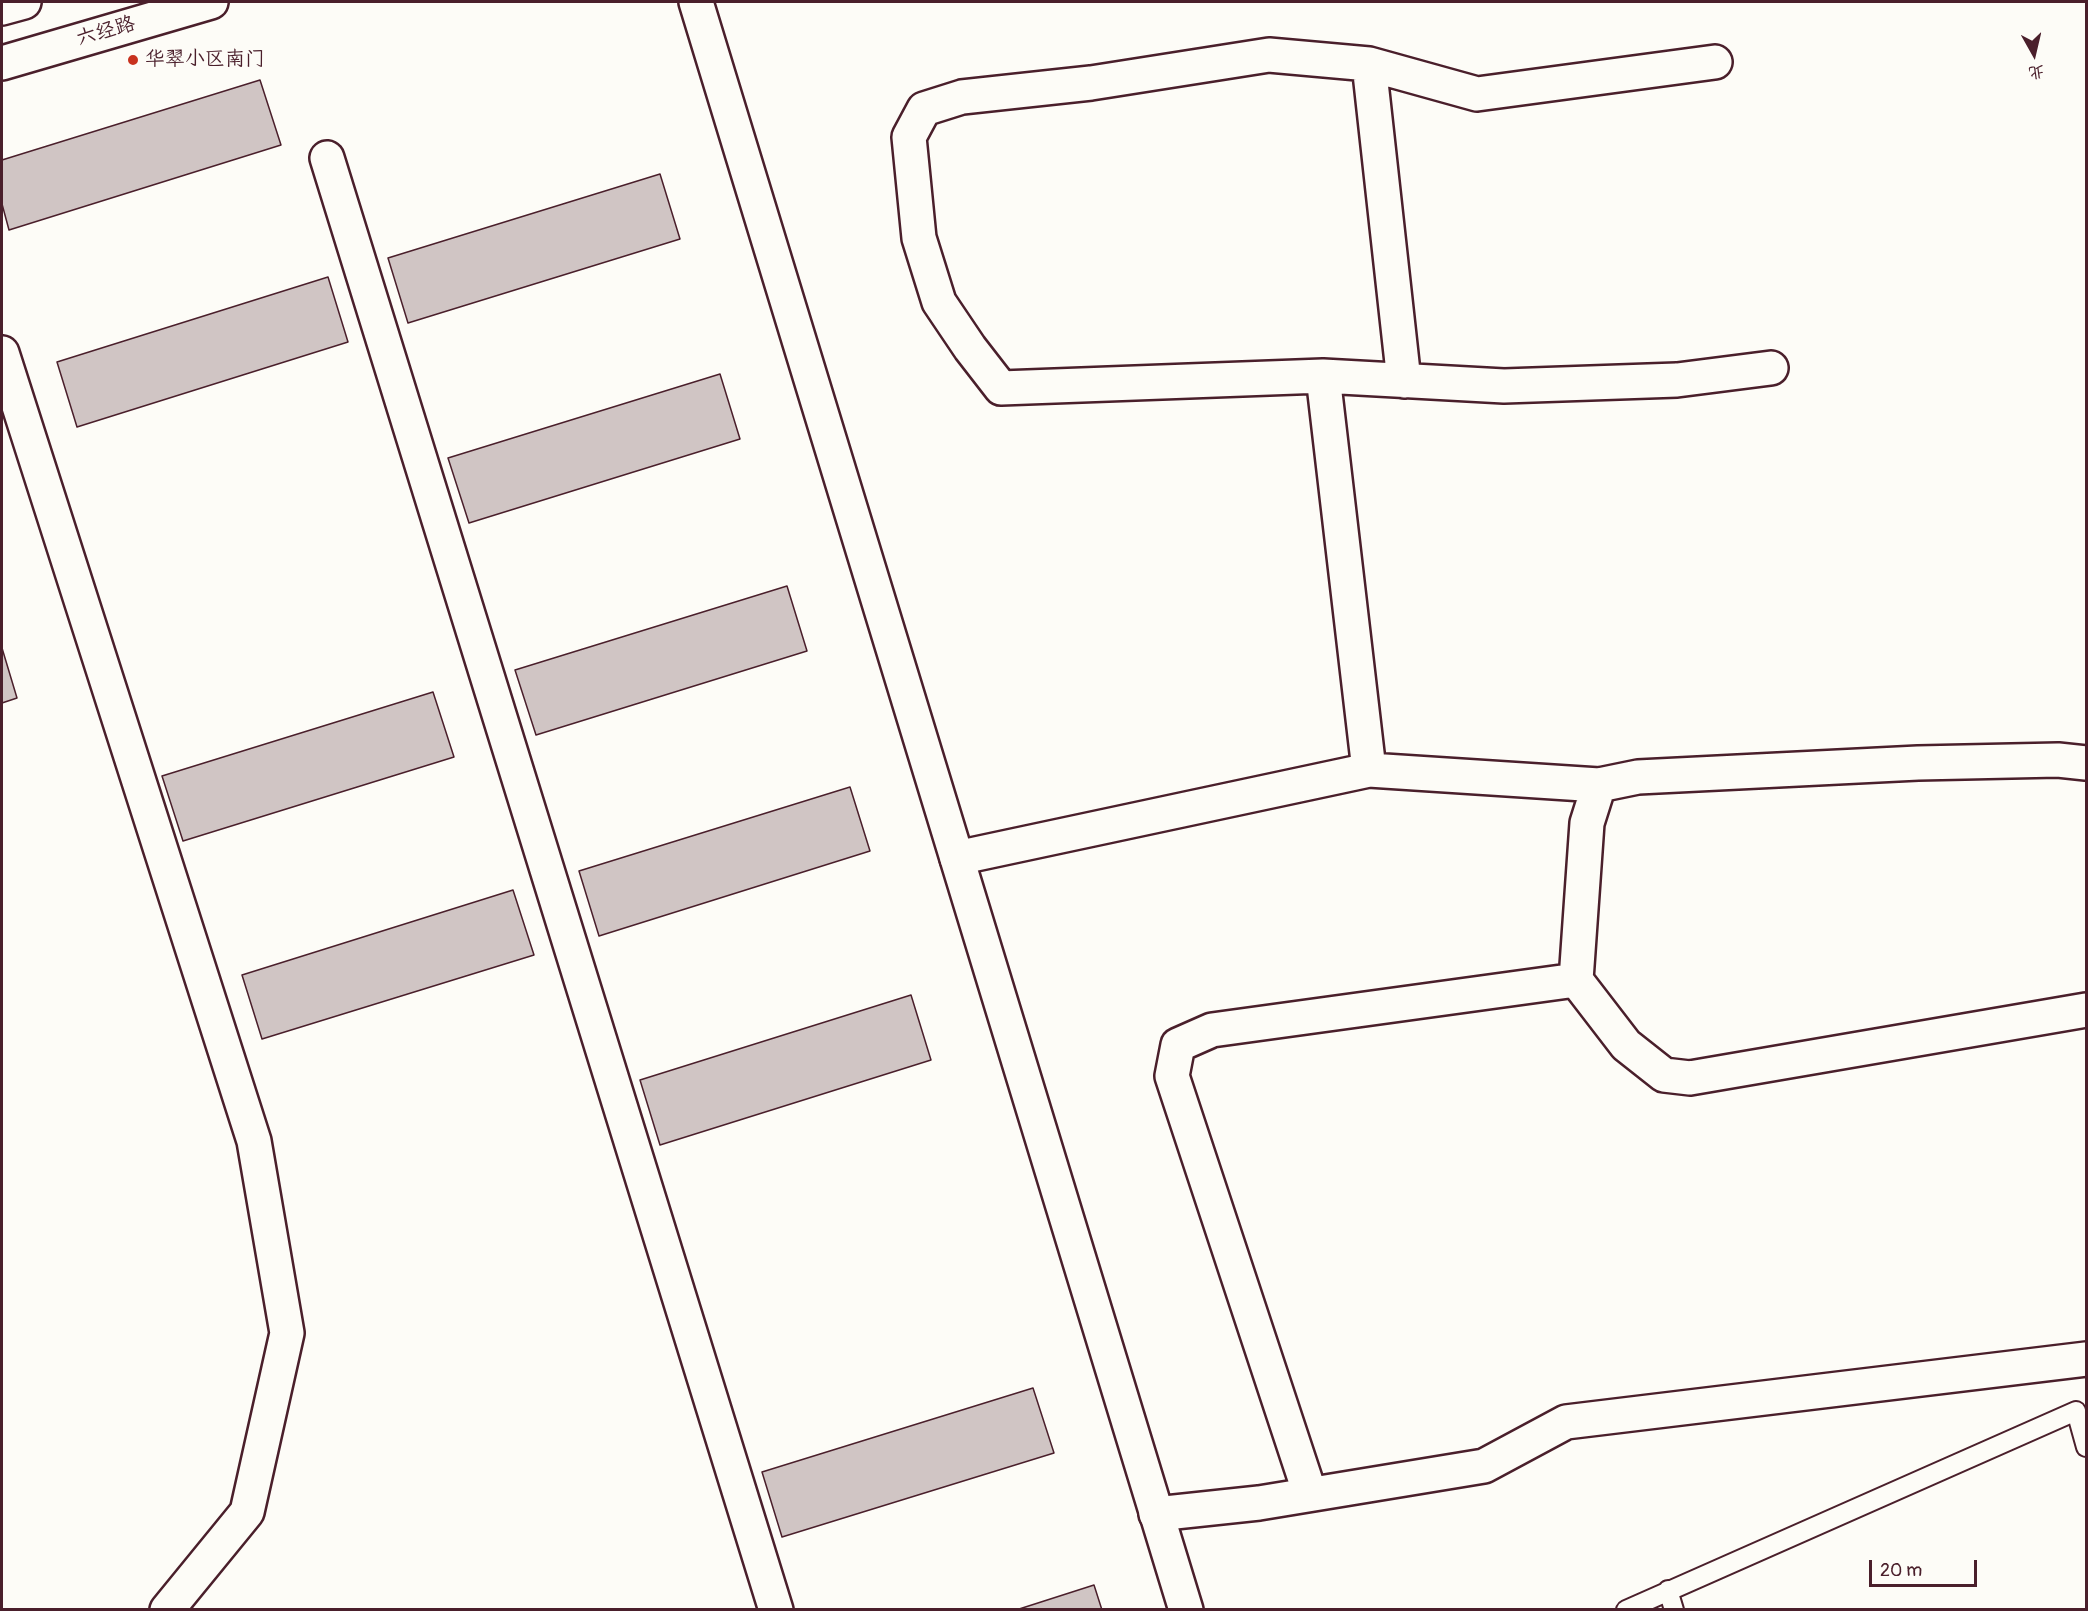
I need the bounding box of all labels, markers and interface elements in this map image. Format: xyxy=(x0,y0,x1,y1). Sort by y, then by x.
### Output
street label: 六经路 xyxy=(74,12,138,52)
north arrow xyxy=(2004,24,2064,84)
place label: 华翠小区南门 xyxy=(145,48,265,72)
marker: 华翠小区南门 xyxy=(126,53,140,67)
text: 北 xyxy=(2027,61,2046,83)
scale bar xyxy=(1872,1548,1980,1586)
text: 20 m xyxy=(1880,1559,1922,1582)

